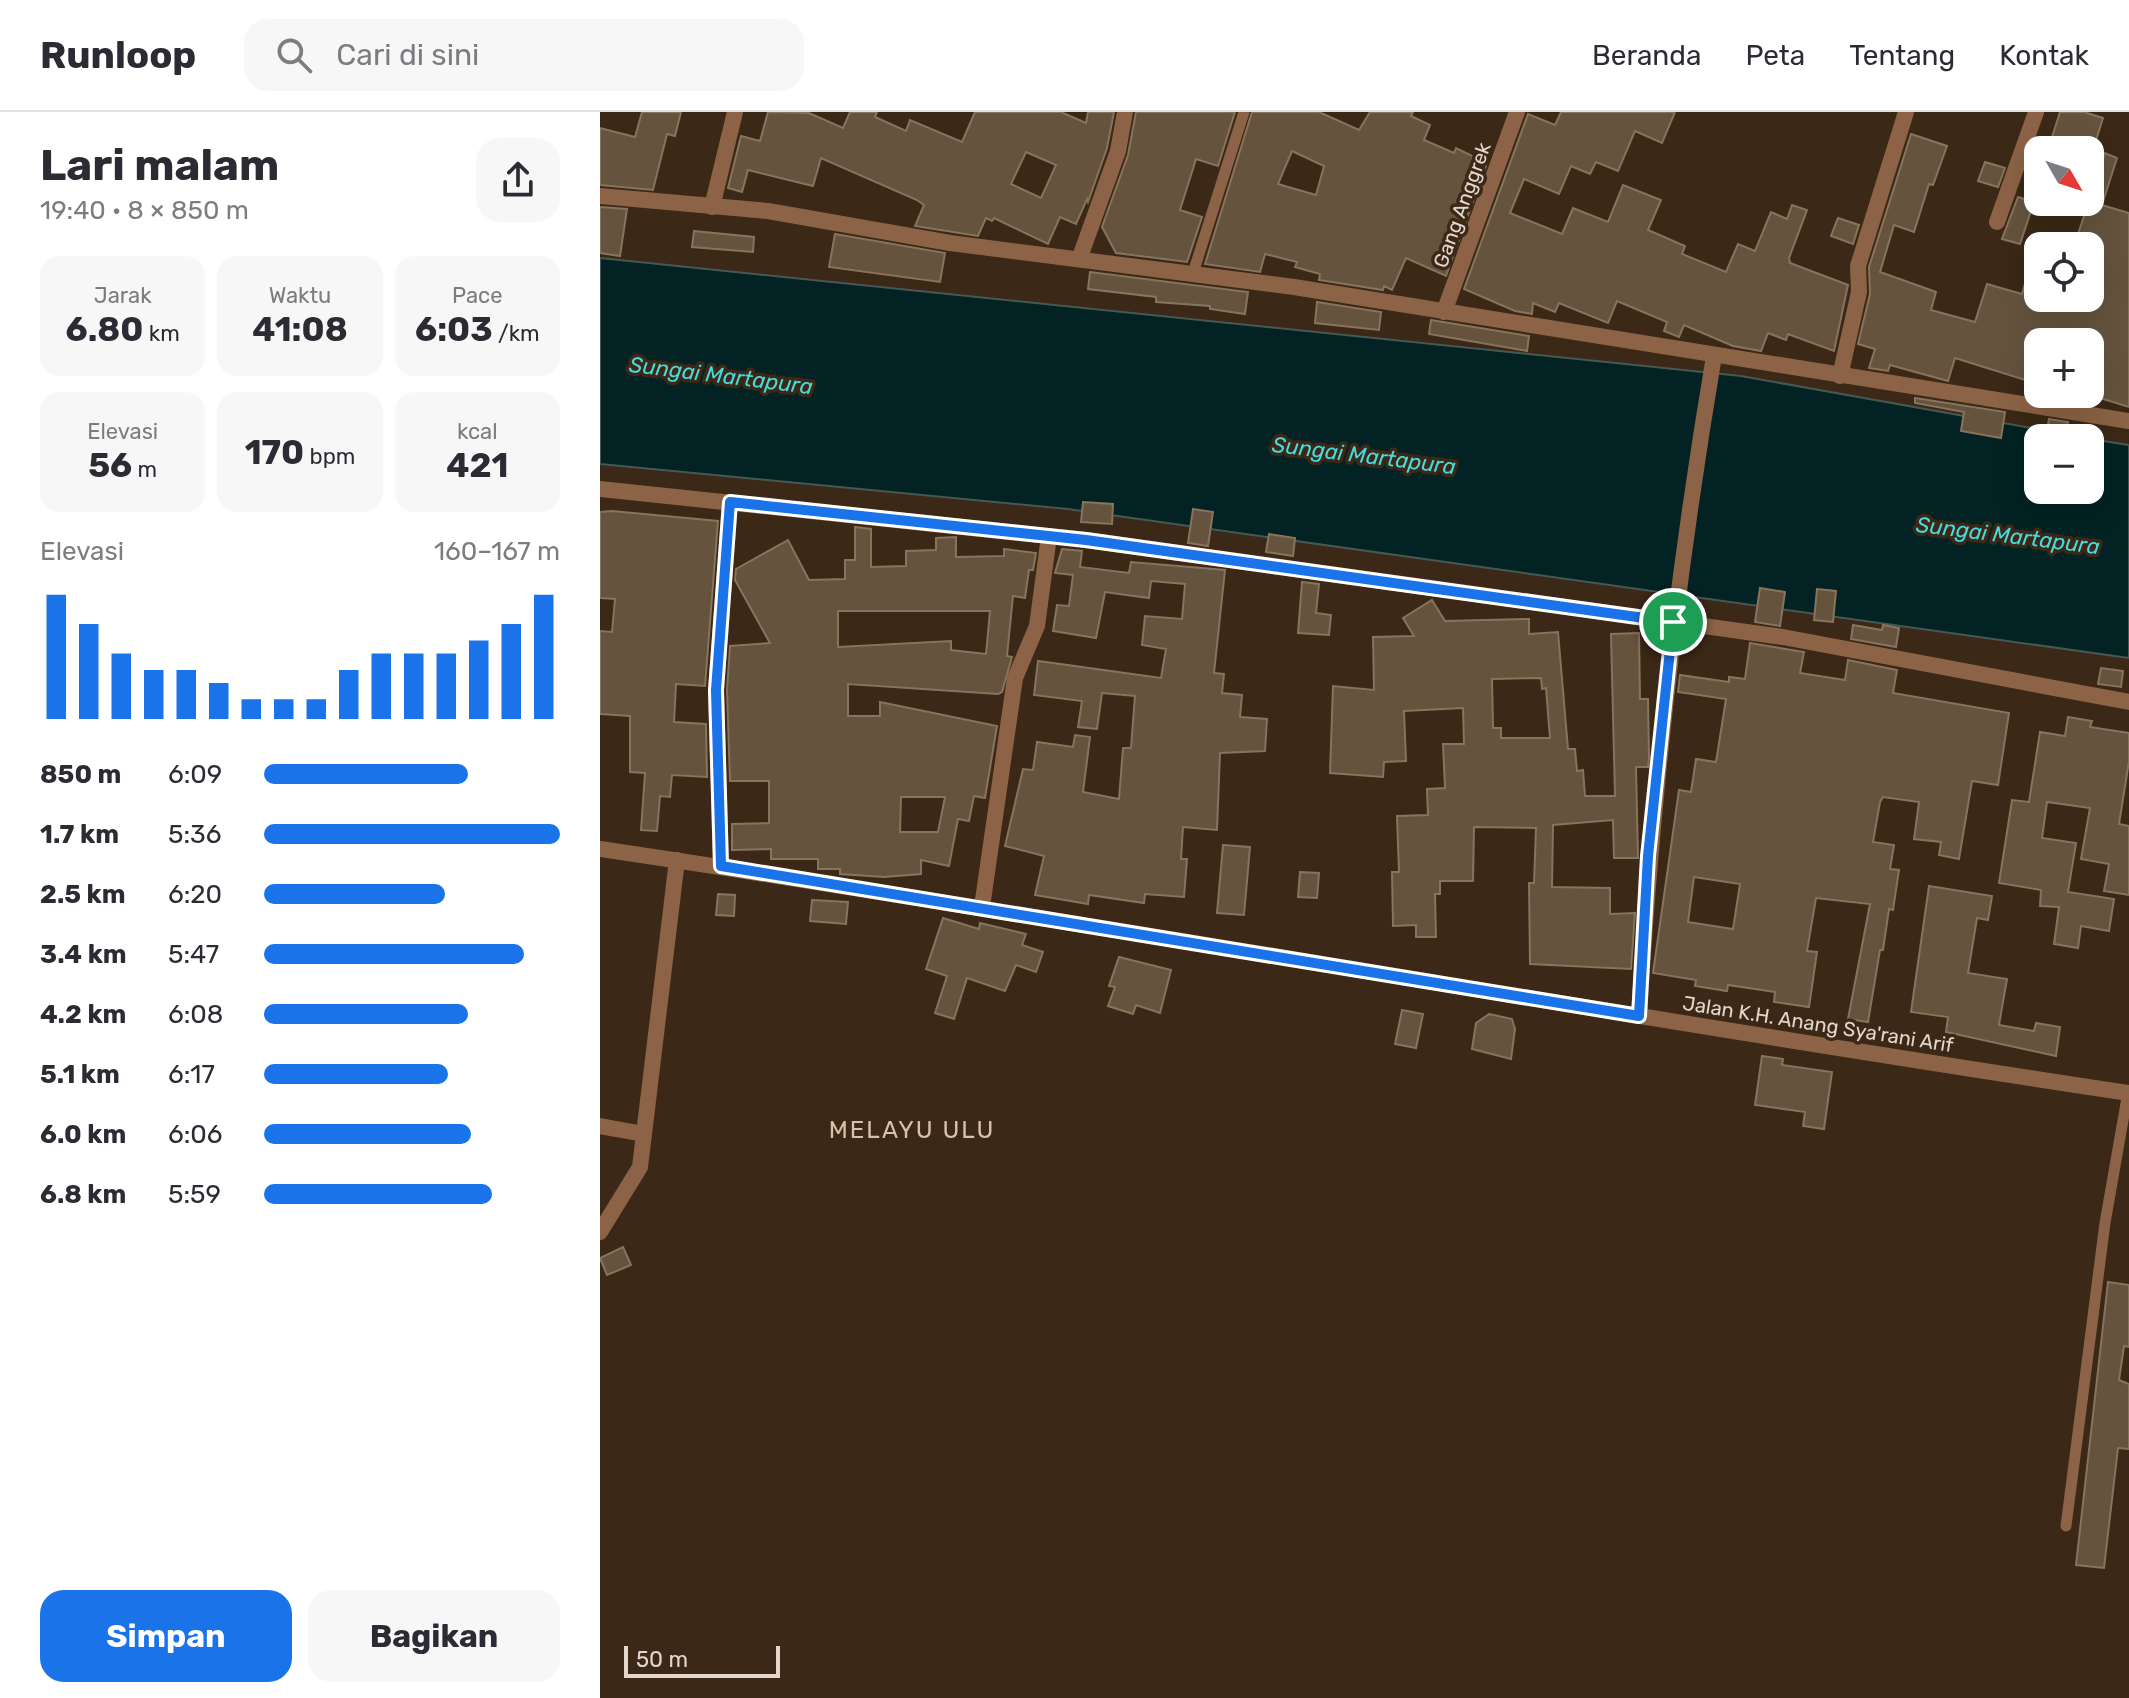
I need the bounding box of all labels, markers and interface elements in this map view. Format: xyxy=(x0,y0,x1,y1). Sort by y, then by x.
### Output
search box xyxy=(244,19,804,91)
text: Runloop xyxy=(40,32,196,78)
icon: search xyxy=(272,33,316,77)
text: Cari di sini xyxy=(336,37,479,73)
text: Beranda xyxy=(1592,39,1701,72)
text: Peta xyxy=(1745,39,1805,72)
text: Tentang xyxy=(1849,39,1955,72)
text: Kontak xyxy=(1999,39,2089,72)
north arrow xyxy=(2024,136,2104,216)
map controls xyxy=(2024,136,2104,504)
button: share xyxy=(476,138,560,222)
text: Lari malam xyxy=(40,139,279,191)
street label: Gang Anggrek xyxy=(1428,139,1496,271)
text: 19:40 · 8 × 850 m xyxy=(40,195,249,226)
button: locate xyxy=(2024,232,2104,312)
text: Jarak xyxy=(94,282,152,309)
text: Waktu xyxy=(269,282,331,309)
text: Pace xyxy=(452,282,503,309)
text: 6.80 xyxy=(66,309,143,350)
text: 41:08 xyxy=(252,309,348,350)
text: 6:03 xyxy=(415,309,493,350)
text: km xyxy=(143,320,180,347)
text: /km xyxy=(493,320,540,347)
button: + xyxy=(2024,328,2104,408)
water label: Sungai Martapura xyxy=(628,351,814,400)
text: Elevasi xyxy=(87,418,158,445)
text: kcal xyxy=(457,418,498,445)
button: − xyxy=(2024,424,2104,504)
water label: Sungai Martapura xyxy=(1271,431,1457,480)
text: 170 xyxy=(245,432,304,473)
text: bpm xyxy=(304,443,355,470)
text: 56 xyxy=(88,445,132,486)
text: 421 xyxy=(446,445,508,486)
text: m xyxy=(132,456,157,483)
water label: Sungai Martapura xyxy=(1915,511,2101,560)
text: Elevasi xyxy=(40,536,124,567)
text: 160–167 m xyxy=(434,536,560,567)
pin xyxy=(1639,588,1707,656)
icon: arrive xyxy=(1651,600,1695,644)
text: 850 m xyxy=(40,759,121,790)
text: 6:09 xyxy=(168,759,222,790)
text: 1.7 km xyxy=(40,819,119,850)
text: 5:36 xyxy=(168,819,221,850)
text: 2.5 km xyxy=(40,879,126,910)
text: 6:20 xyxy=(168,879,222,910)
text: 3.4 km xyxy=(40,939,127,970)
text: 5:47 xyxy=(168,939,219,970)
street label: Jalan K.H. Anang Sya'rani Arif xyxy=(1681,991,1955,1057)
text: 4.2 km xyxy=(40,999,126,1030)
text: 6:08 xyxy=(168,999,223,1030)
text: 5.1 km xyxy=(40,1059,120,1090)
text: 6:17 xyxy=(168,1059,215,1090)
district label: MELAYU ULU xyxy=(829,1116,995,1144)
text: 6.0 km xyxy=(40,1119,126,1150)
text: 6:06 xyxy=(168,1119,223,1150)
text: 6.8 km xyxy=(40,1179,126,1210)
text: 5:59 xyxy=(168,1179,221,1210)
button: Simpan xyxy=(40,1590,292,1682)
button: Bagikan xyxy=(308,1590,560,1682)
scale bar xyxy=(624,1642,780,1678)
text: 50 m xyxy=(636,1646,688,1673)

